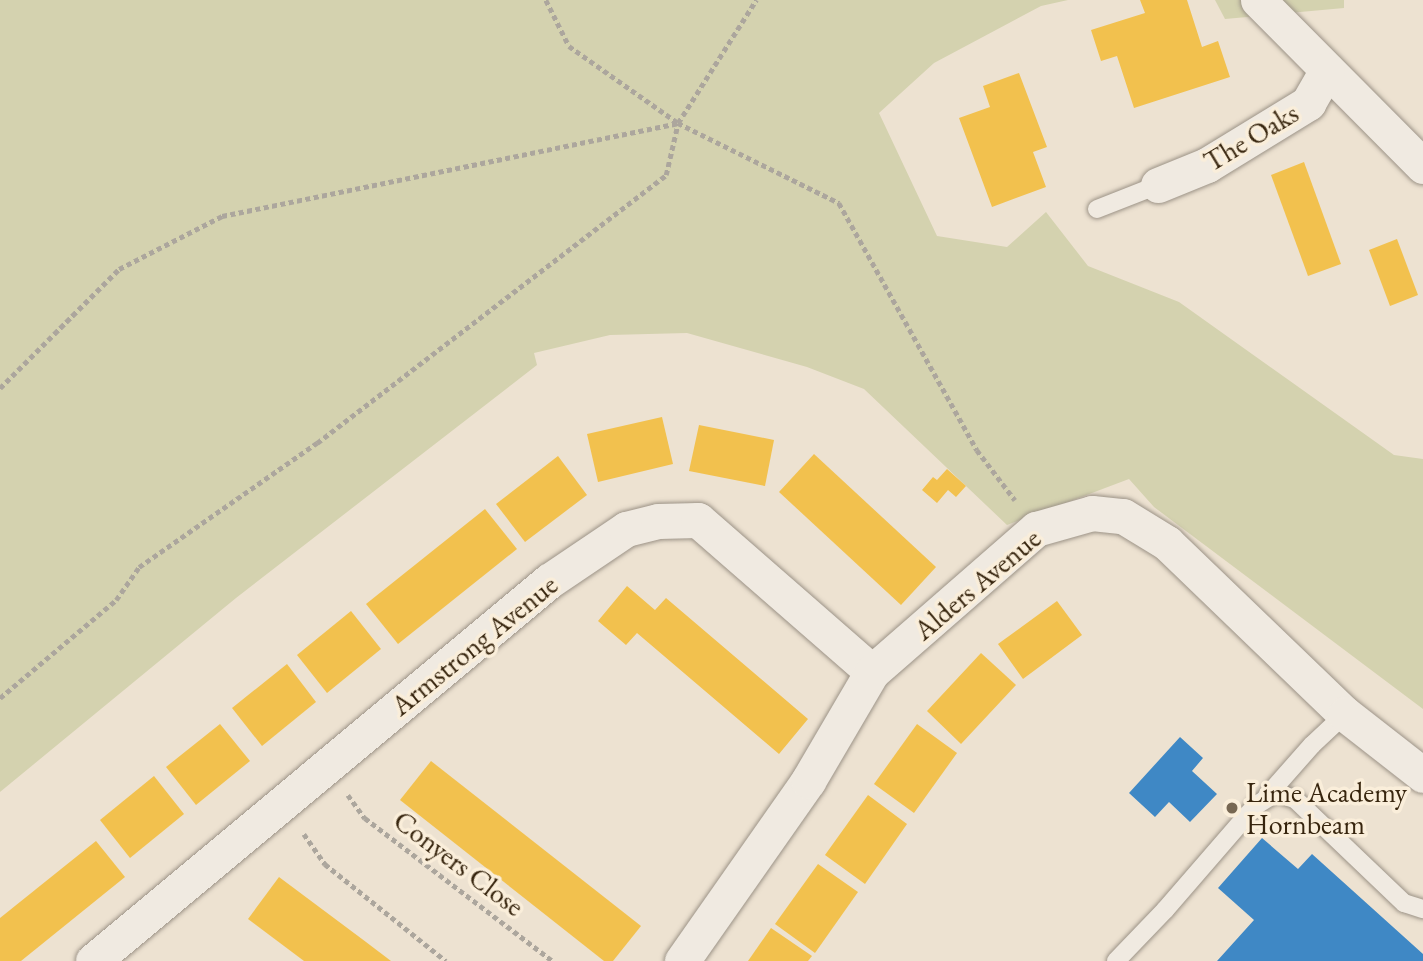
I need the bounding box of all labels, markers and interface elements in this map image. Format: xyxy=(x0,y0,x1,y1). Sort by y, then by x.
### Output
street label: The Oaks xyxy=(1198,96,1304,178)
street label: Alders Avenue xyxy=(907,521,1047,647)
street label: Armstrong Avenue xyxy=(384,568,564,722)
place label: Lime Academy Hornbeam xyxy=(1246,775,1407,841)
marker: Lime Academy Hornbeam xyxy=(1224,800,1240,816)
street label: Conyers Close xyxy=(387,803,531,923)

